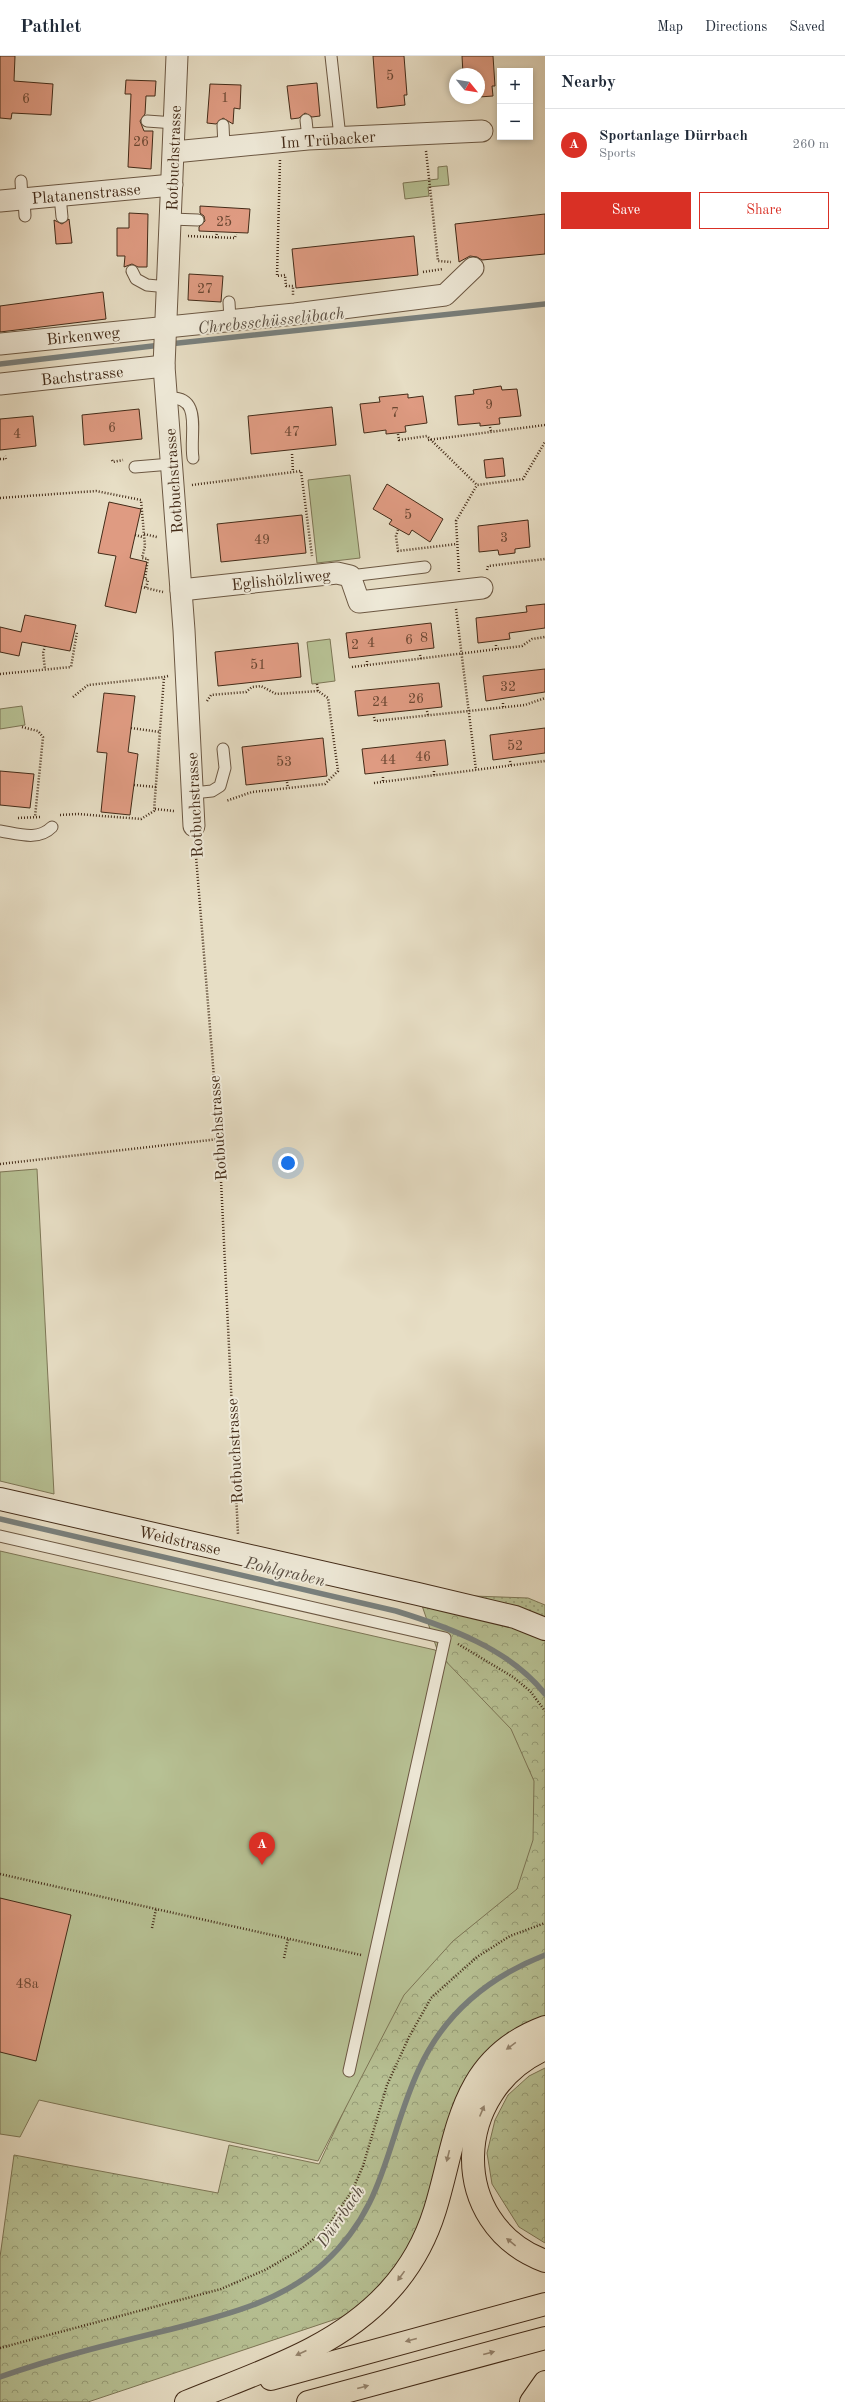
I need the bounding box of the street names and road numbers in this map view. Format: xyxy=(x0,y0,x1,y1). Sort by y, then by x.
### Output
street label: Rotbuchstrasse xyxy=(165,105,185,211)
street label: Im Trübacker xyxy=(280,130,377,152)
street label: Platanenstrasse xyxy=(31,182,141,208)
street label: Birkenweg xyxy=(46,325,121,349)
street label: Bachstrasse xyxy=(40,365,124,389)
street label: Rotbuchstrasse xyxy=(163,428,187,534)
street label: Eglishölzliweg xyxy=(231,568,332,594)
street label: Rotbuchstrasse xyxy=(185,752,207,858)
street label: Rotbuchstrasse xyxy=(207,1075,231,1181)
street label: Rotbuchstrasse xyxy=(225,1398,247,1504)
street label: Weidstrasse xyxy=(137,1525,222,1559)

